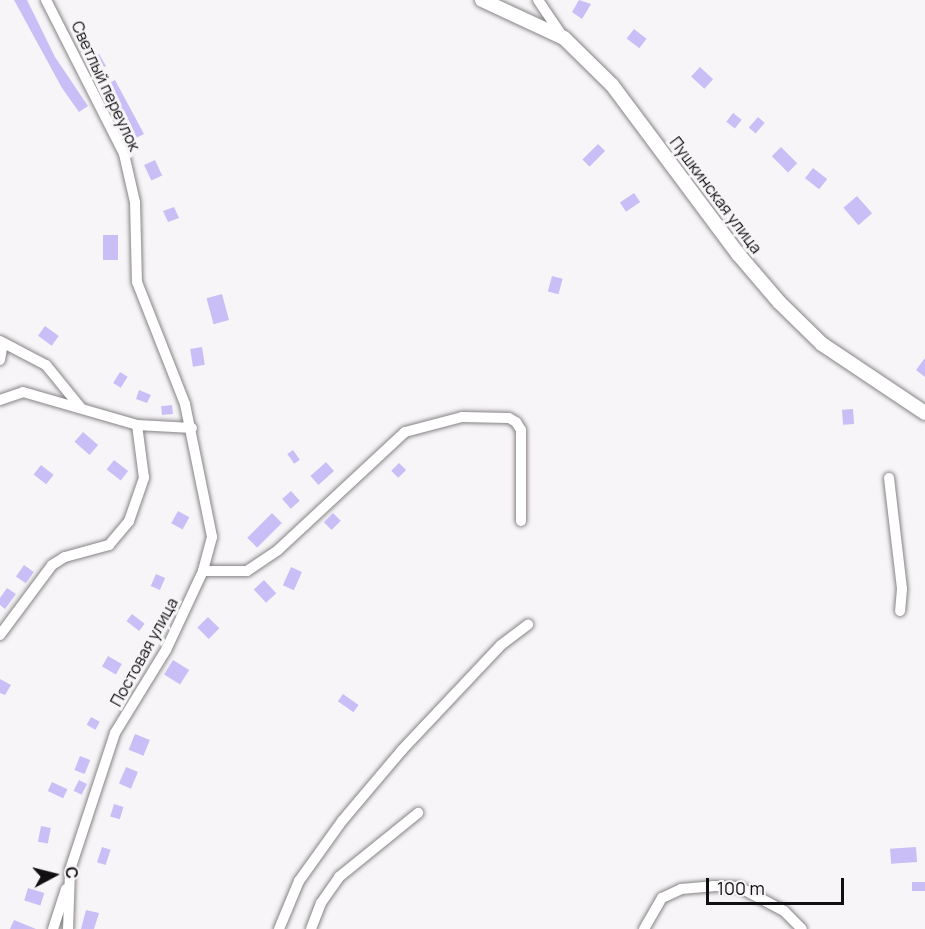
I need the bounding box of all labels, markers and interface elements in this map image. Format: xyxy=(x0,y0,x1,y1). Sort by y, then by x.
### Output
street label: Светлый переулок xyxy=(67,18,145,154)
street label: Пушкинская улица xyxy=(666,133,766,257)
street label: Постовая улица xyxy=(106,594,182,710)
north arrow xyxy=(24,845,84,905)
text: С xyxy=(60,866,84,880)
scale bar xyxy=(709,866,847,904)
text: 100 m xyxy=(717,876,765,900)

